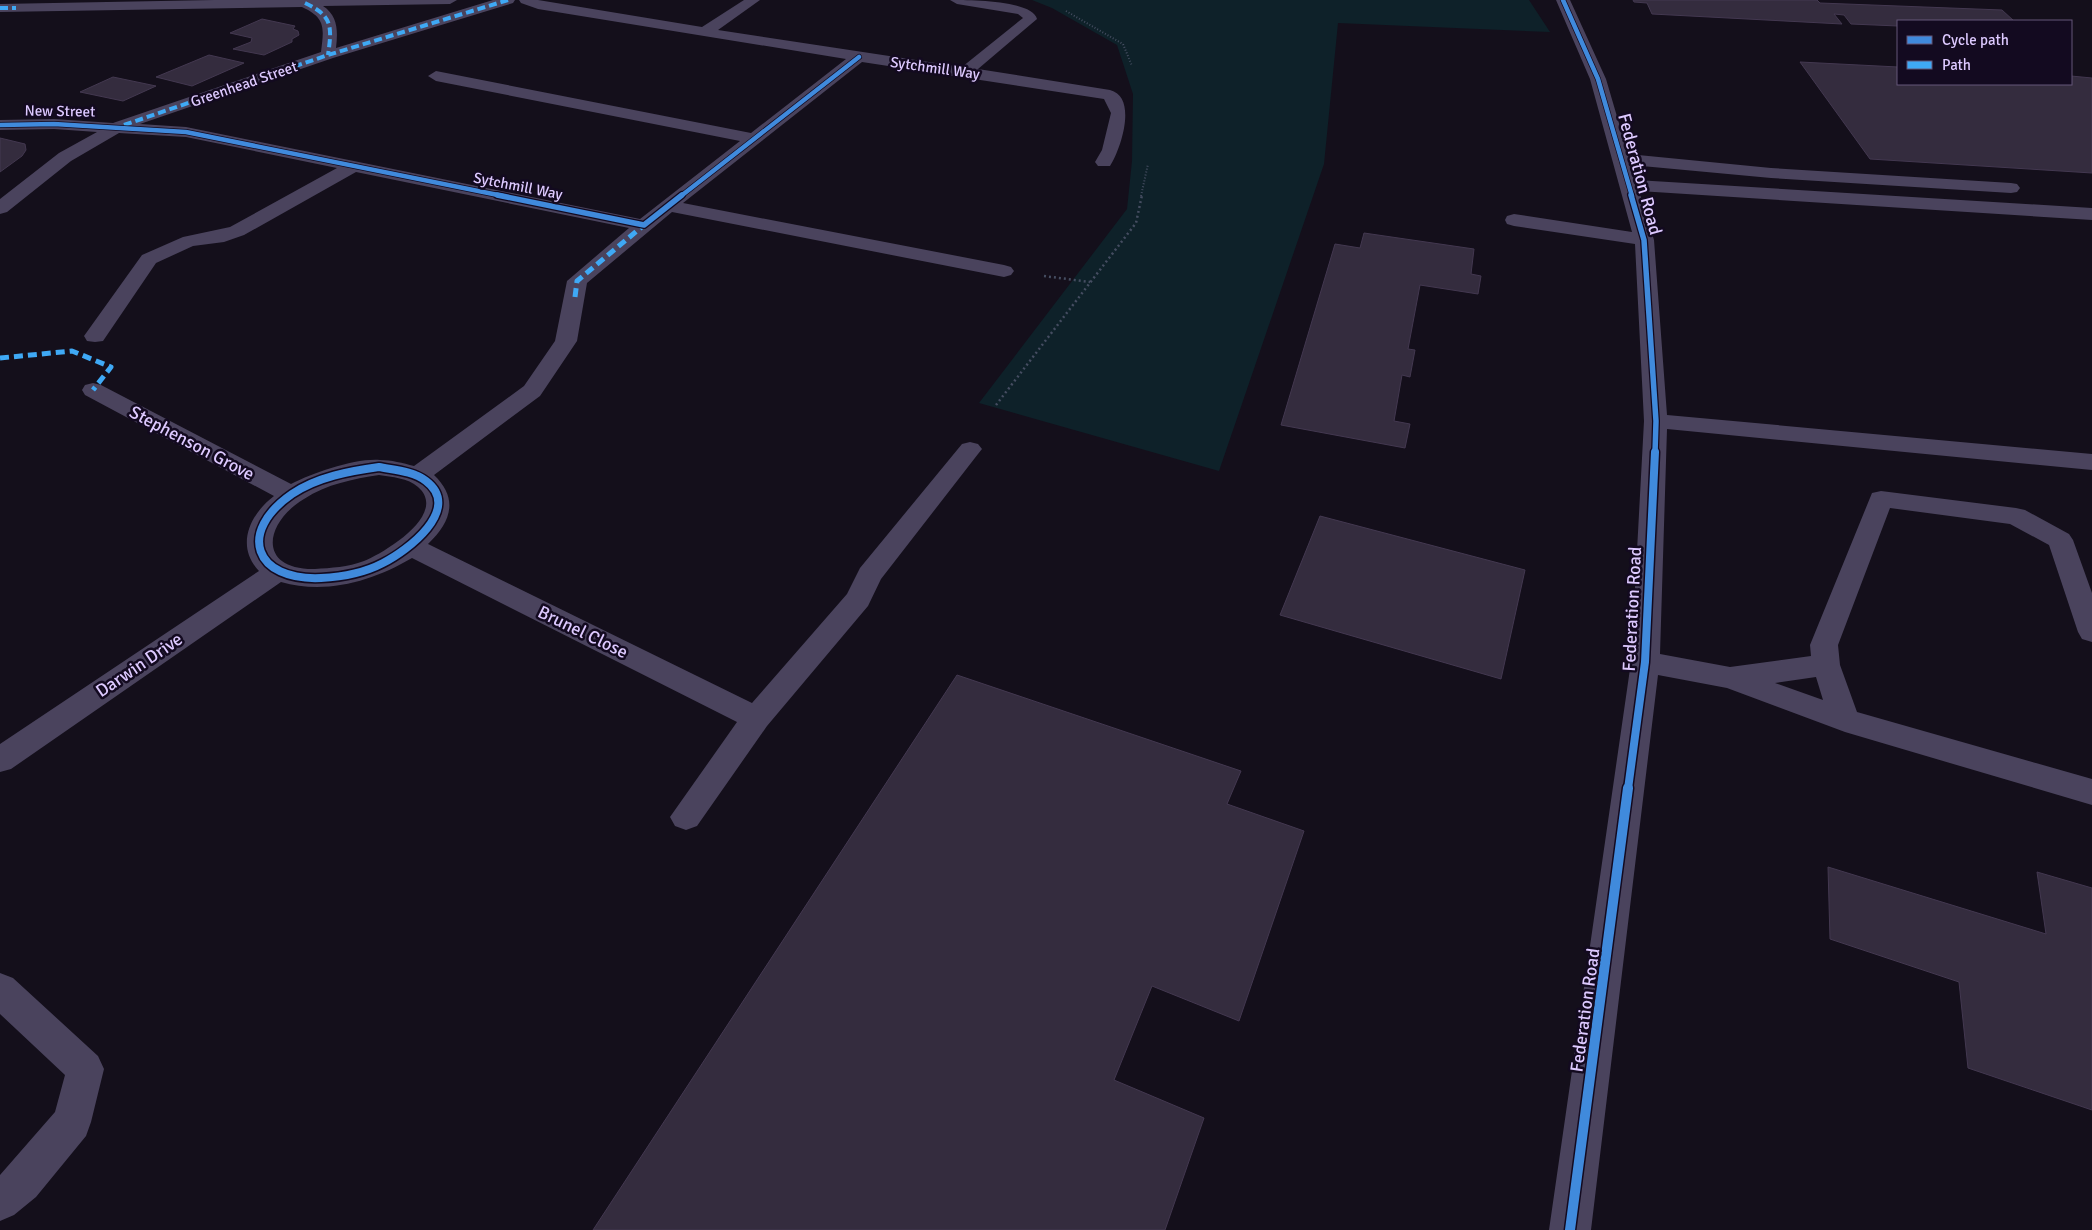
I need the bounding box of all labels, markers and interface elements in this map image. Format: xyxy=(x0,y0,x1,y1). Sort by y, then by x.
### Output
legend xyxy=(1897,20,2072,85)
text: Cycle path xyxy=(1942,31,2009,49)
street label: Sytchmill Way xyxy=(889,53,981,83)
text: Path xyxy=(1942,56,1971,74)
street label: Greenhead Street xyxy=(188,57,300,111)
street label: New Street xyxy=(24,101,96,121)
street label: Federation Road xyxy=(1613,111,1667,237)
street label: Sytchmill Way xyxy=(472,169,564,203)
street label: Stephenson Grove xyxy=(126,401,258,485)
street label: Federation Road xyxy=(1618,546,1646,672)
street label: Brunel Close xyxy=(534,601,632,663)
street label: Darwin Drive xyxy=(91,628,187,702)
street label: Federation Road xyxy=(1565,947,1605,1073)

